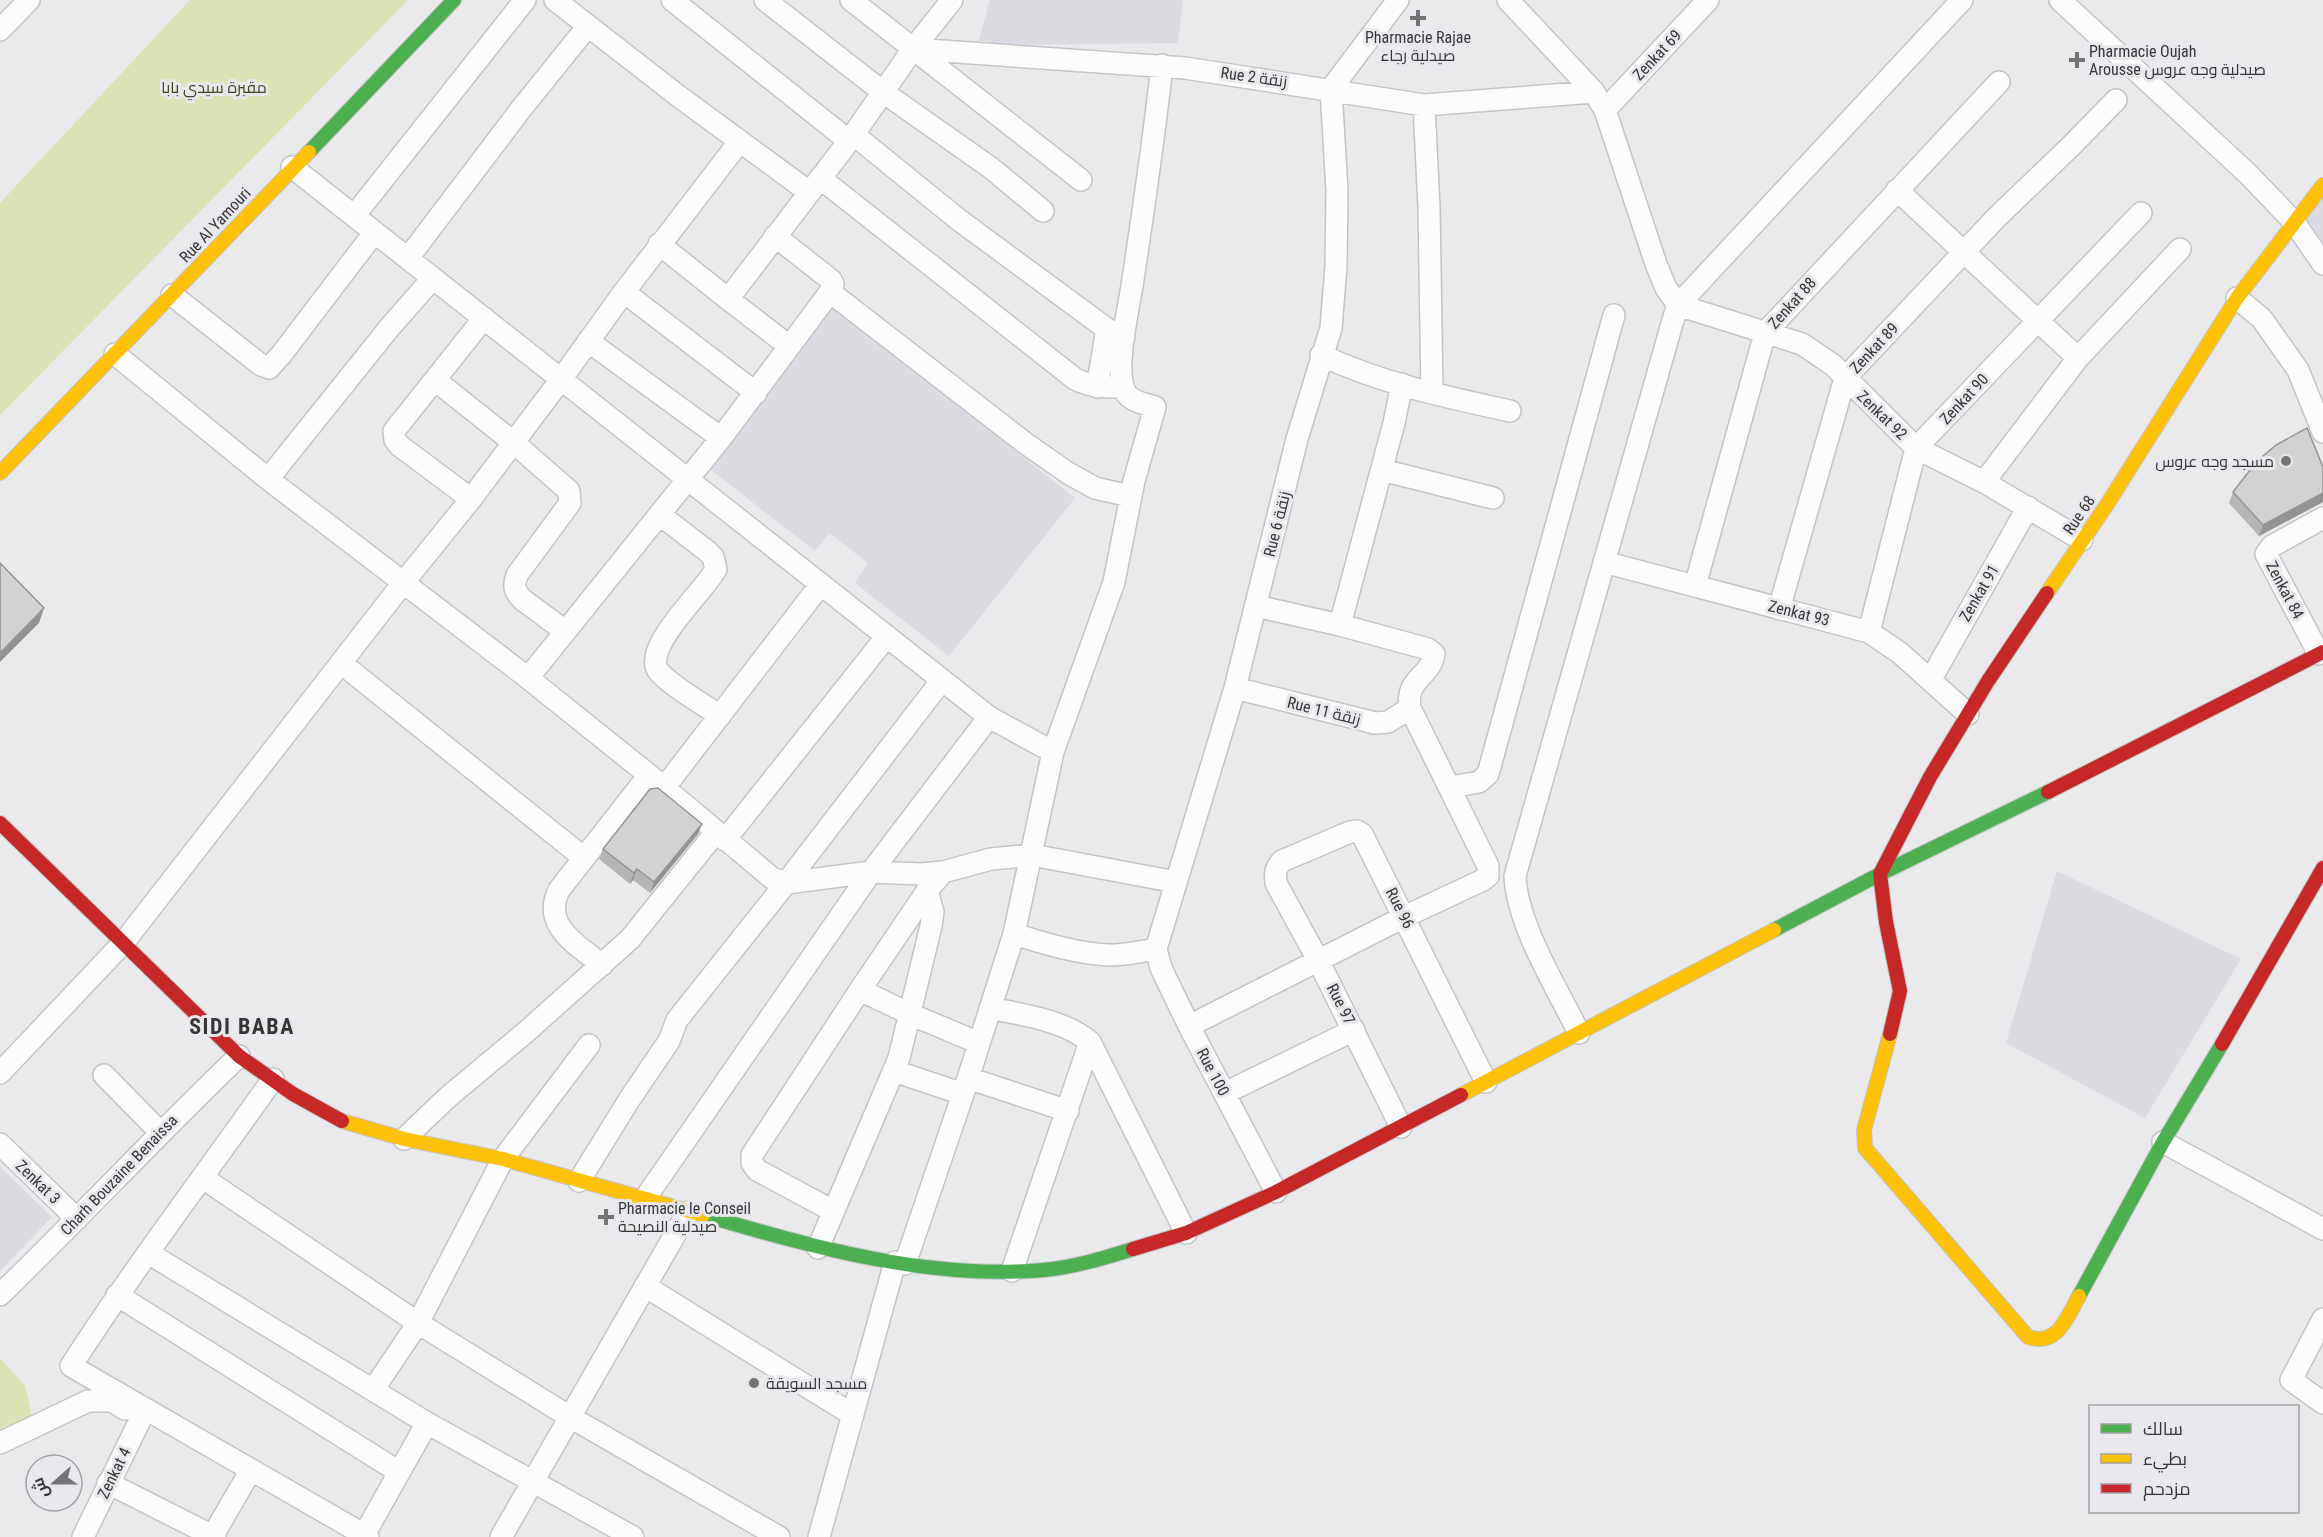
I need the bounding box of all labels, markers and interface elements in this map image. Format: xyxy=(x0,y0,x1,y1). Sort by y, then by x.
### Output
marker: Pharmacie Rajae صيدلية رجاء xyxy=(1411,11,1425,25)
street label: Zenkat 69 xyxy=(1629,26,1685,84)
place label: Pharmacie Rajae صيدلية رجاء xyxy=(1365,28,1471,65)
place label: Pharmacie Oujah Arousse صيدلية وجه عروس xyxy=(2089,42,2266,80)
marker: Pharmacie Oujah Arousse صيدلية وجه عروس xyxy=(2070,53,2084,67)
street label: Rue 2 زنقة xyxy=(1220,63,1288,91)
park label: مقبرة سيدي بابا xyxy=(161,78,267,101)
street label: Rue Al Yamouri xyxy=(175,183,255,267)
street label: Zenkat 88 xyxy=(1764,273,1820,333)
street label: Zenkat 89 xyxy=(1846,319,1902,377)
street label: Zenkat 90 xyxy=(1936,370,1992,428)
street label: Zenkat 92 xyxy=(1853,386,1911,444)
place label: مسجد وجه عروس xyxy=(2155,452,2274,472)
marker: مسجد وجه عروس xyxy=(2279,454,2293,468)
street label: Rue 6 زنقة xyxy=(1260,489,1294,559)
street label: Rue 68 xyxy=(2059,492,2099,538)
street label: Zenkat 84 xyxy=(2262,558,2308,622)
street label: Zenkat 91 xyxy=(1955,561,2003,625)
street label: Zenkat 93 xyxy=(1766,596,1832,630)
street label: Rue 11 زنقة xyxy=(1285,693,1363,729)
street label: Rue 96 xyxy=(1382,884,1418,932)
street label: Rue 97 xyxy=(1323,980,1359,1028)
district label: SIDI BABA xyxy=(189,1014,295,1039)
street label: Rue 100 xyxy=(1193,1045,1233,1099)
street label: Charh Bouzaine Benaissa xyxy=(57,1111,181,1239)
street label: Zenkat 3 xyxy=(12,1156,64,1208)
place label: Pharmacie le Conseil صيدلية النصيحة xyxy=(618,1199,751,1236)
marker: Pharmacie le Conseil صيدلية النصيحة xyxy=(599,1210,613,1224)
place label: مسجد السويقة xyxy=(766,1374,867,1393)
marker: مسجد السويقة xyxy=(747,1376,761,1390)
legend xyxy=(2089,1405,2299,1513)
text: سالك xyxy=(2143,1418,2183,1439)
street label: Zenkat 4 xyxy=(93,1444,135,1502)
text: بطيء xyxy=(2143,1448,2187,1473)
north arrow xyxy=(24,1453,84,1513)
text: ش xyxy=(28,1475,53,1501)
text: مزدحم xyxy=(2143,1478,2191,1501)

